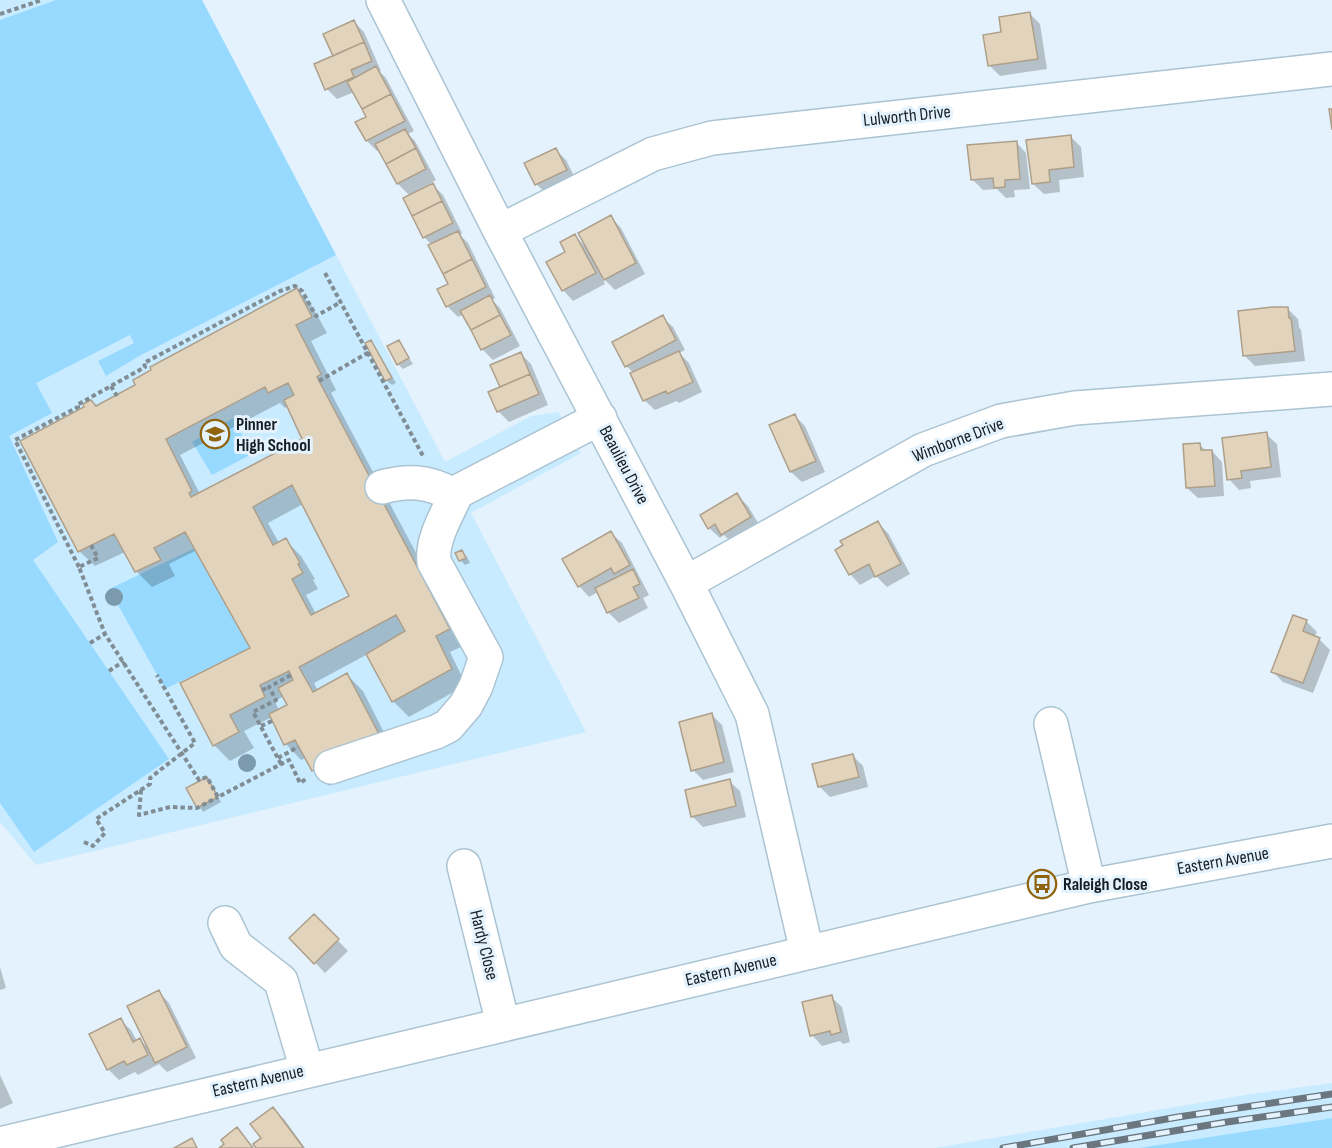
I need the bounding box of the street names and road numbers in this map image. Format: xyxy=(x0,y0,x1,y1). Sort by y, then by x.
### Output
street label: Lulworth Drive xyxy=(862,101,952,131)
street label: Wimborne Drive xyxy=(909,413,1007,467)
street label: Beaulieu Drive xyxy=(595,422,653,508)
street label: Eastern Avenue xyxy=(1175,843,1271,879)
street label: Hardy Close xyxy=(465,908,503,982)
street label: Eastern Avenue xyxy=(683,949,779,991)
street label: Eastern Avenue xyxy=(210,1060,306,1102)

